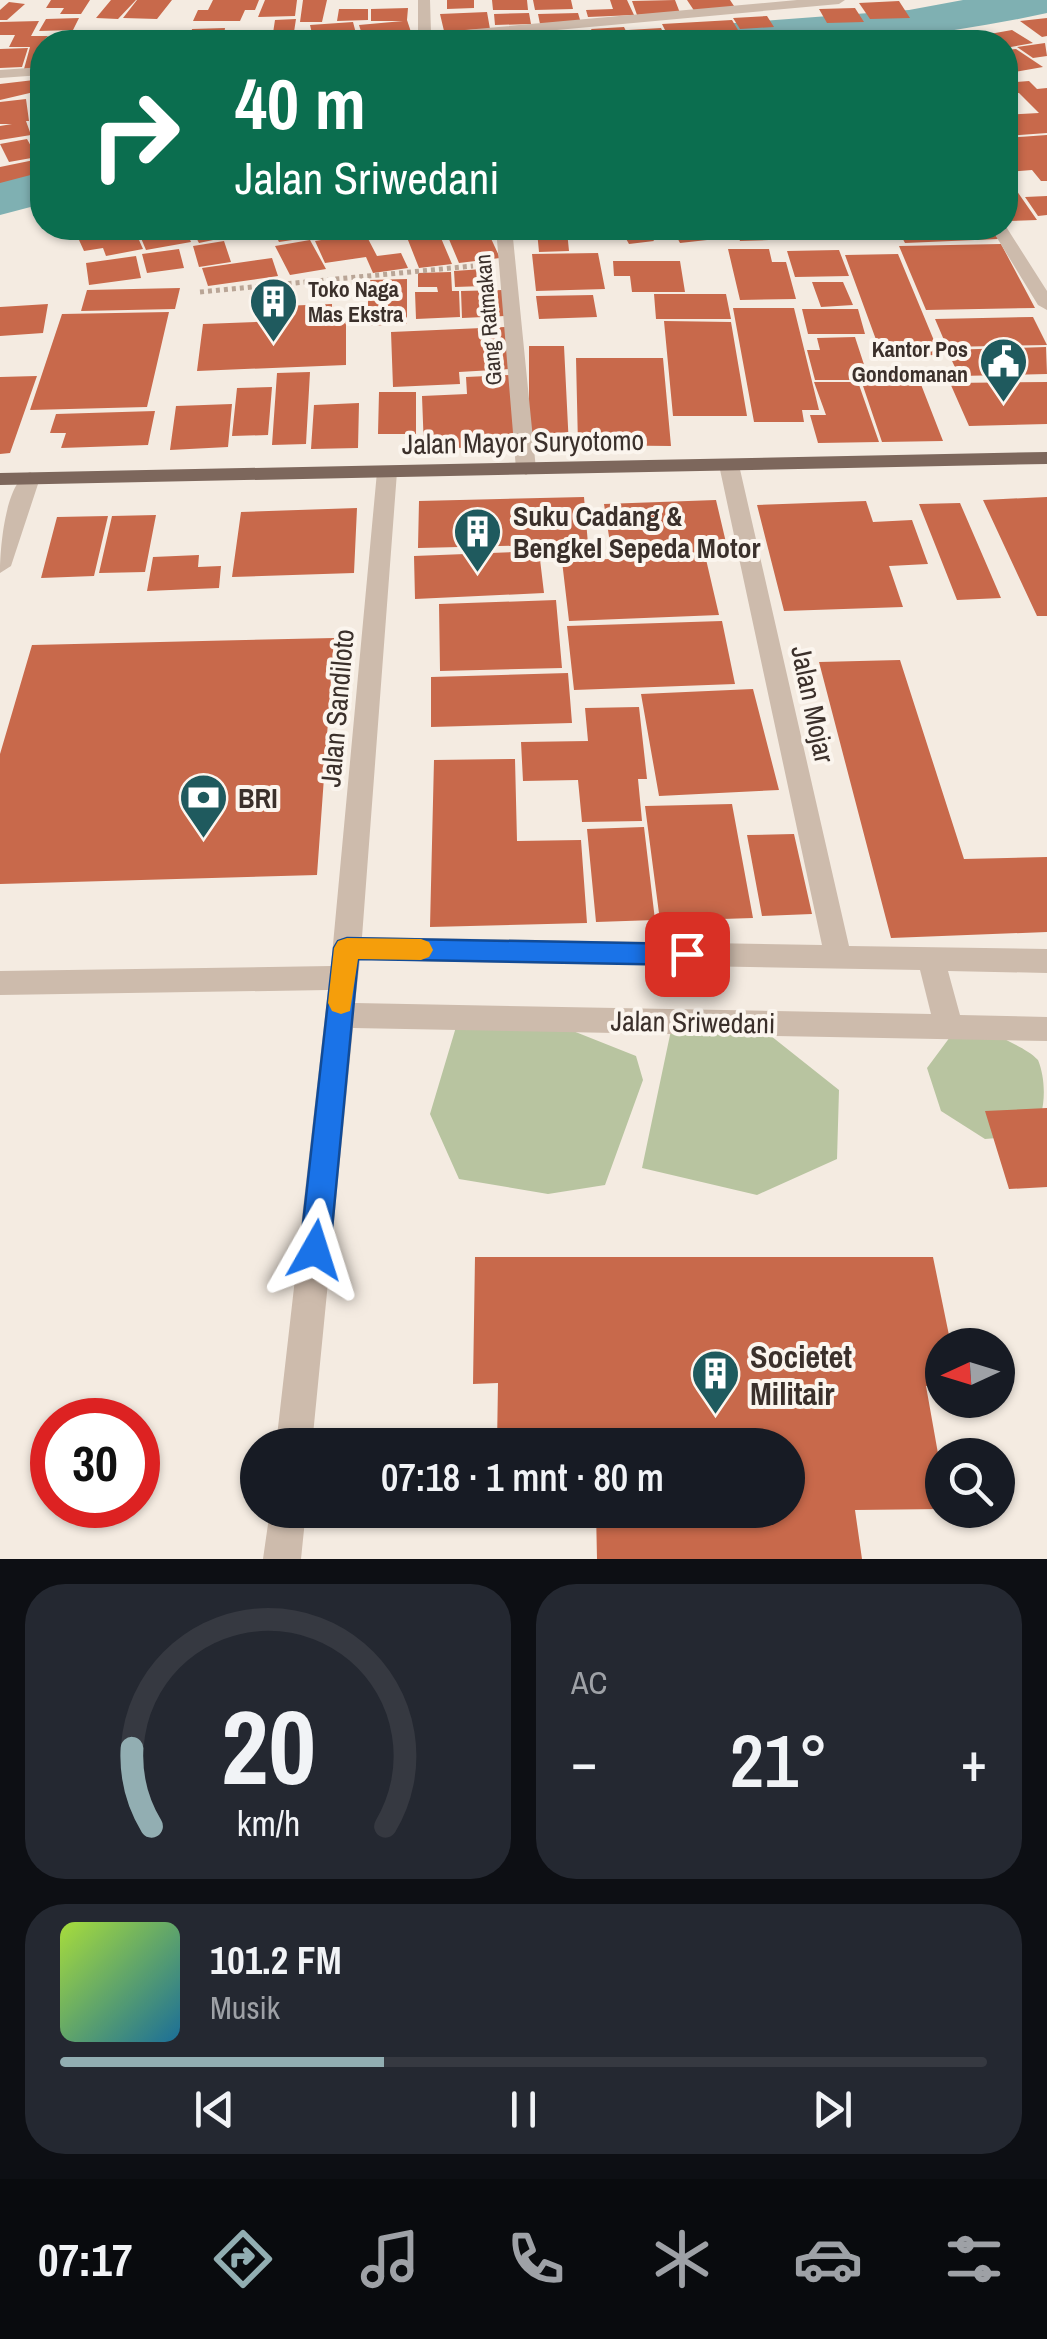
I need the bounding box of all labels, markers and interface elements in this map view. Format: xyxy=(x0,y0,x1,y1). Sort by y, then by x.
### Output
text: 40 m xyxy=(235,57,366,151)
icon: right xyxy=(70,70,200,200)
text: Jalan Sriwedani xyxy=(235,147,500,208)
street label: Gang Ratmakan xyxy=(467,253,509,387)
place label: Toko Naga Mas Ekstra xyxy=(308,274,403,329)
building icon: Toko Naga Mas Ekstra xyxy=(247,276,299,344)
place label: Kantor Pos Gondomanan xyxy=(852,334,968,389)
public building icon: Kantor Pos Gondomanan xyxy=(977,336,1029,404)
street label: Jalan Mayor Suryotomo xyxy=(401,421,645,463)
place label: Suku Cadang & Bengkel Sepeda Motor xyxy=(513,497,761,567)
building icon: Suku Cadang & Bengkel Sepeda Motor xyxy=(452,506,504,574)
street label: Jalan Sandiloto xyxy=(311,627,363,789)
street label: Jalan Mojar xyxy=(782,642,844,766)
bank icon: BRI xyxy=(177,772,229,840)
place label: BRI xyxy=(238,779,278,817)
pin xyxy=(645,912,730,997)
icon: arrive xyxy=(660,927,715,982)
street label: Jalan Sriwedani xyxy=(610,1002,776,1042)
position arrow xyxy=(263,1198,367,1302)
north arrow xyxy=(925,1328,1015,1418)
map controls xyxy=(925,1328,1015,1528)
place label: Societet Militair xyxy=(750,1335,852,1415)
building icon: Societet Militair xyxy=(689,1348,741,1416)
speed limit sign: 30 xyxy=(30,1398,160,1528)
button: search xyxy=(925,1438,1015,1528)
text: 07:18 · 1 mnt · 80 m xyxy=(381,1452,664,1503)
text: AC xyxy=(571,1661,607,1704)
text: 20 xyxy=(221,1676,315,1816)
text: 21° xyxy=(730,1709,828,1810)
text: − xyxy=(571,1724,597,1798)
text: + xyxy=(961,1724,987,1798)
text: km/h xyxy=(236,1799,300,1847)
text: 101.2 FM xyxy=(210,1935,342,1986)
text: Musik xyxy=(210,1986,280,2029)
icon: previous xyxy=(187,2082,242,2137)
icon: pause xyxy=(496,2082,551,2137)
icon: next xyxy=(805,2082,860,2137)
icon: directions xyxy=(208,2224,278,2294)
icon: music xyxy=(355,2224,425,2294)
icon: phone xyxy=(501,2224,571,2294)
icon: climate xyxy=(647,2224,717,2294)
icon: car xyxy=(793,2224,863,2294)
icon: filters xyxy=(939,2224,1009,2294)
text: 07:17 xyxy=(38,2229,132,2290)

